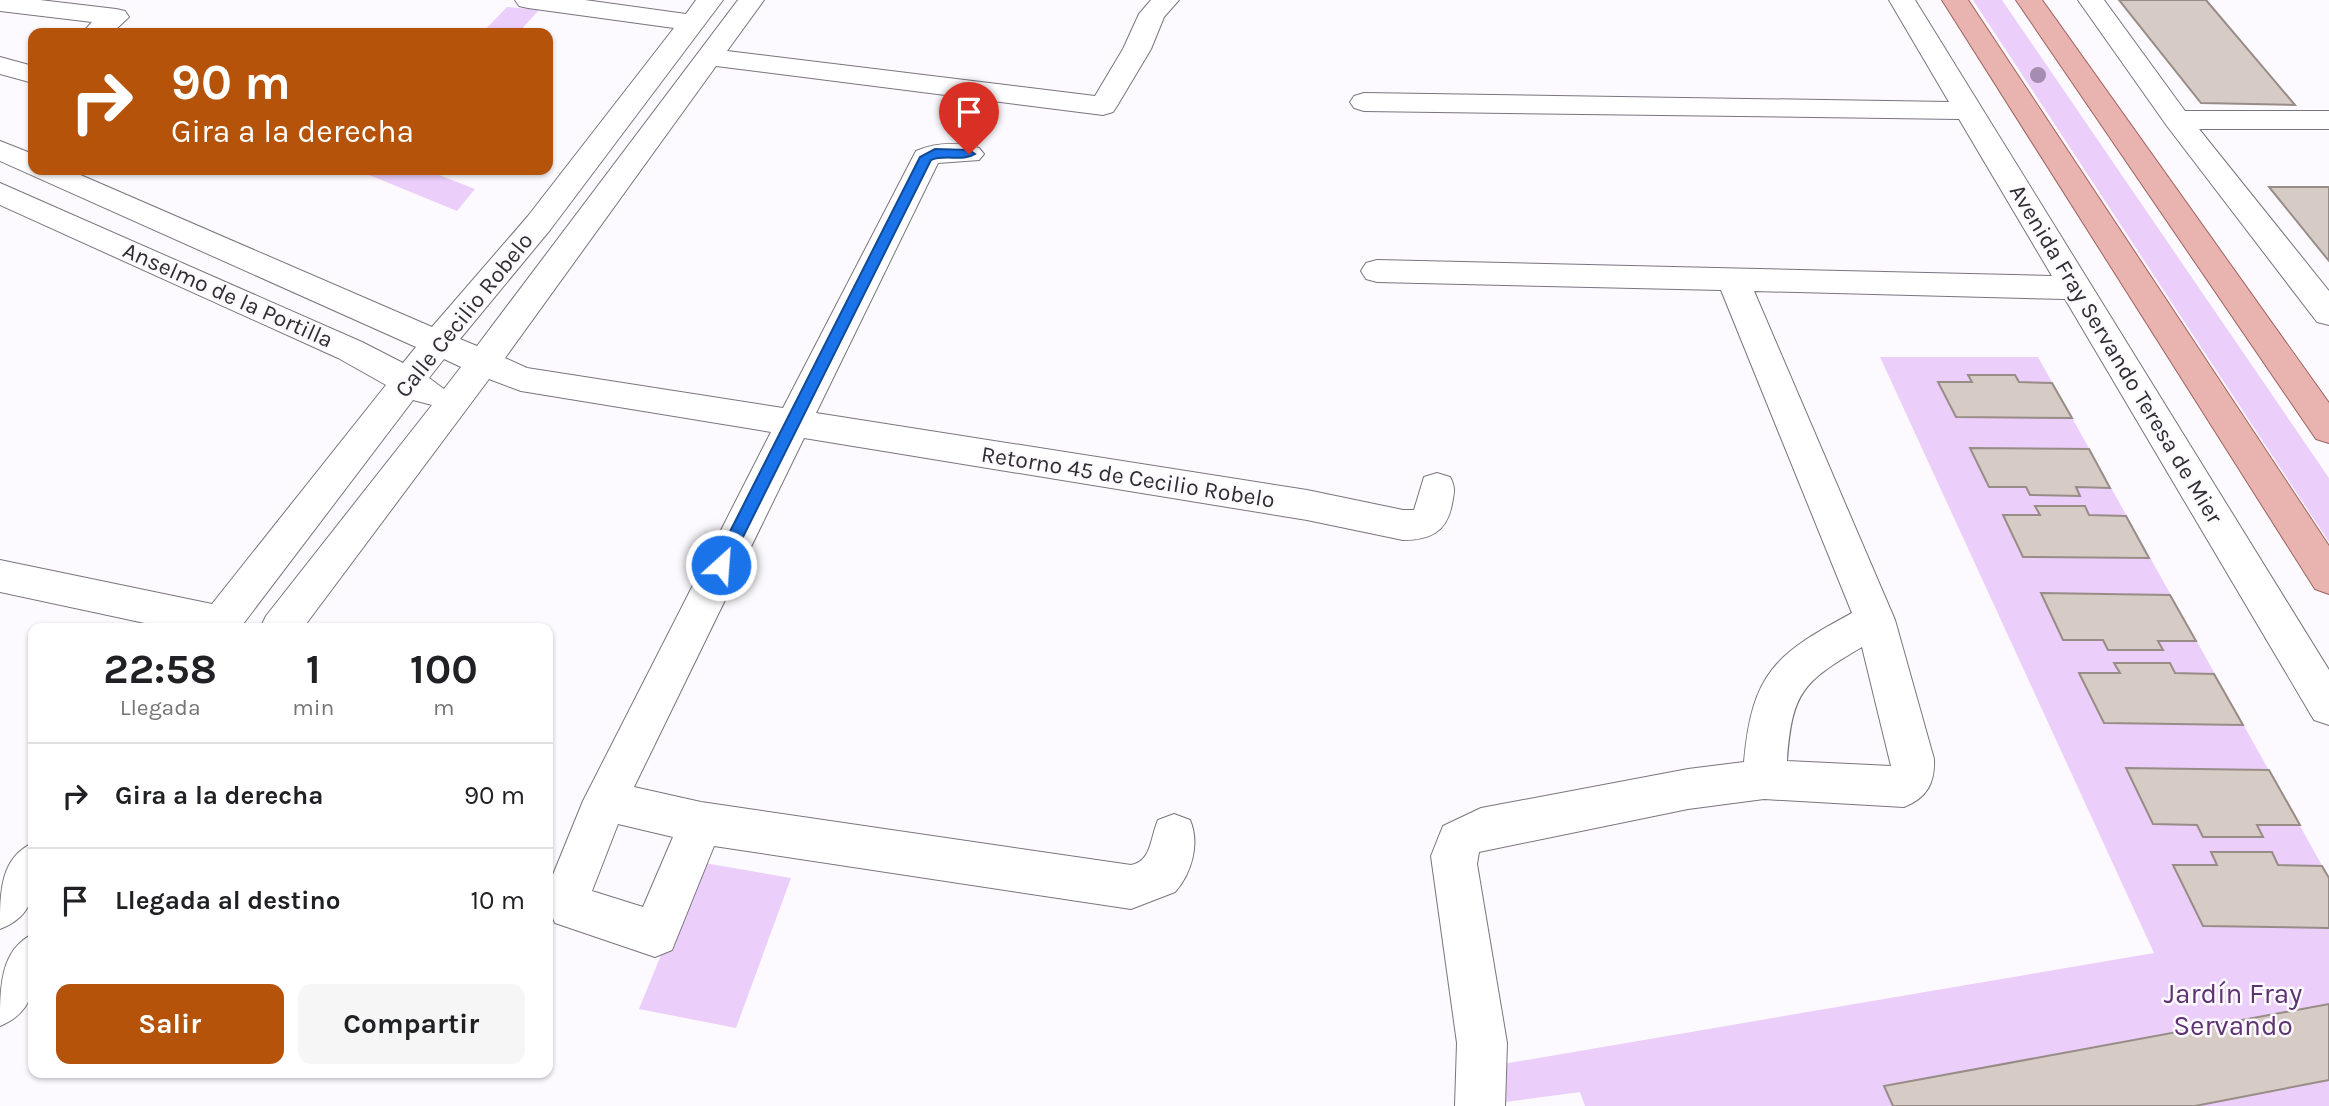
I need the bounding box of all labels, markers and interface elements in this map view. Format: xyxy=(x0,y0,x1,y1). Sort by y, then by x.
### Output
text: 90 m xyxy=(171,54,291,111)
icon: right xyxy=(56,56,147,147)
pin xyxy=(939,82,999,154)
icon: arrive xyxy=(950,93,988,131)
text: Gira a la derecha xyxy=(171,113,414,150)
street label: Avenida Fray Servando Teresa de Mier xyxy=(2004,180,2229,529)
street label: Calle Cecilio Robelo xyxy=(389,227,539,403)
street label: Anselmo de la Portilla xyxy=(119,236,337,354)
street label: Retorno 45 de Cecilio Robelo xyxy=(979,440,1277,514)
position arrow xyxy=(684,528,758,602)
text: 22:58 xyxy=(103,644,217,694)
text: 1 xyxy=(306,644,321,694)
text: 100 xyxy=(410,644,478,694)
text: Llegada xyxy=(120,694,201,721)
text: min xyxy=(292,694,334,721)
text: m xyxy=(433,694,454,721)
icon: right xyxy=(56,777,94,815)
text: Gira a la derecha xyxy=(115,780,324,811)
text: 90 m xyxy=(464,780,525,811)
icon: arrive xyxy=(56,882,94,920)
text: Llegada al destino xyxy=(115,885,341,916)
text: 10 m xyxy=(470,885,525,916)
park label: Jardín Fray Servando xyxy=(2164,977,2302,1042)
button: Salir xyxy=(56,984,284,1064)
button: Compartir xyxy=(298,984,525,1064)

